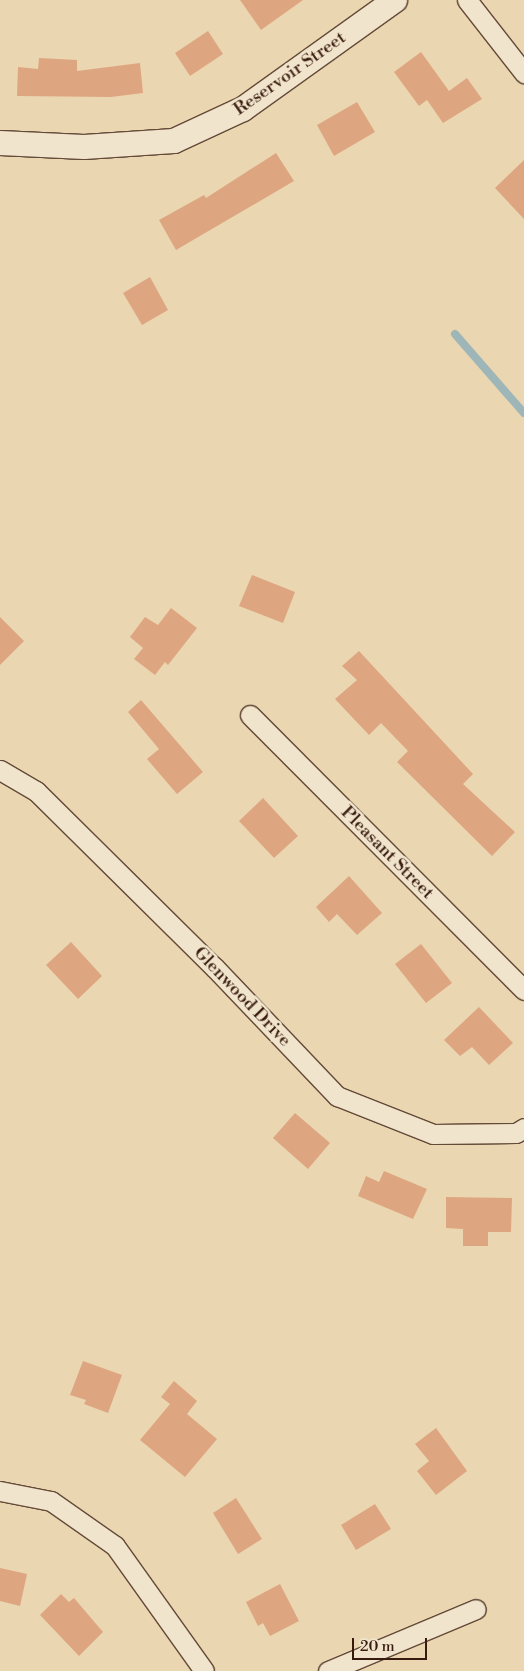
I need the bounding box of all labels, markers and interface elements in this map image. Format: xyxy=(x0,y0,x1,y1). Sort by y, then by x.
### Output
street label: Reservoir Street xyxy=(230,27,350,121)
street label: Pleasant Street xyxy=(336,802,438,904)
street label: Glenwood Drive xyxy=(189,943,295,1051)
scale bar xyxy=(354,1628,429,1660)
text: 20 m xyxy=(360,1637,395,1656)

